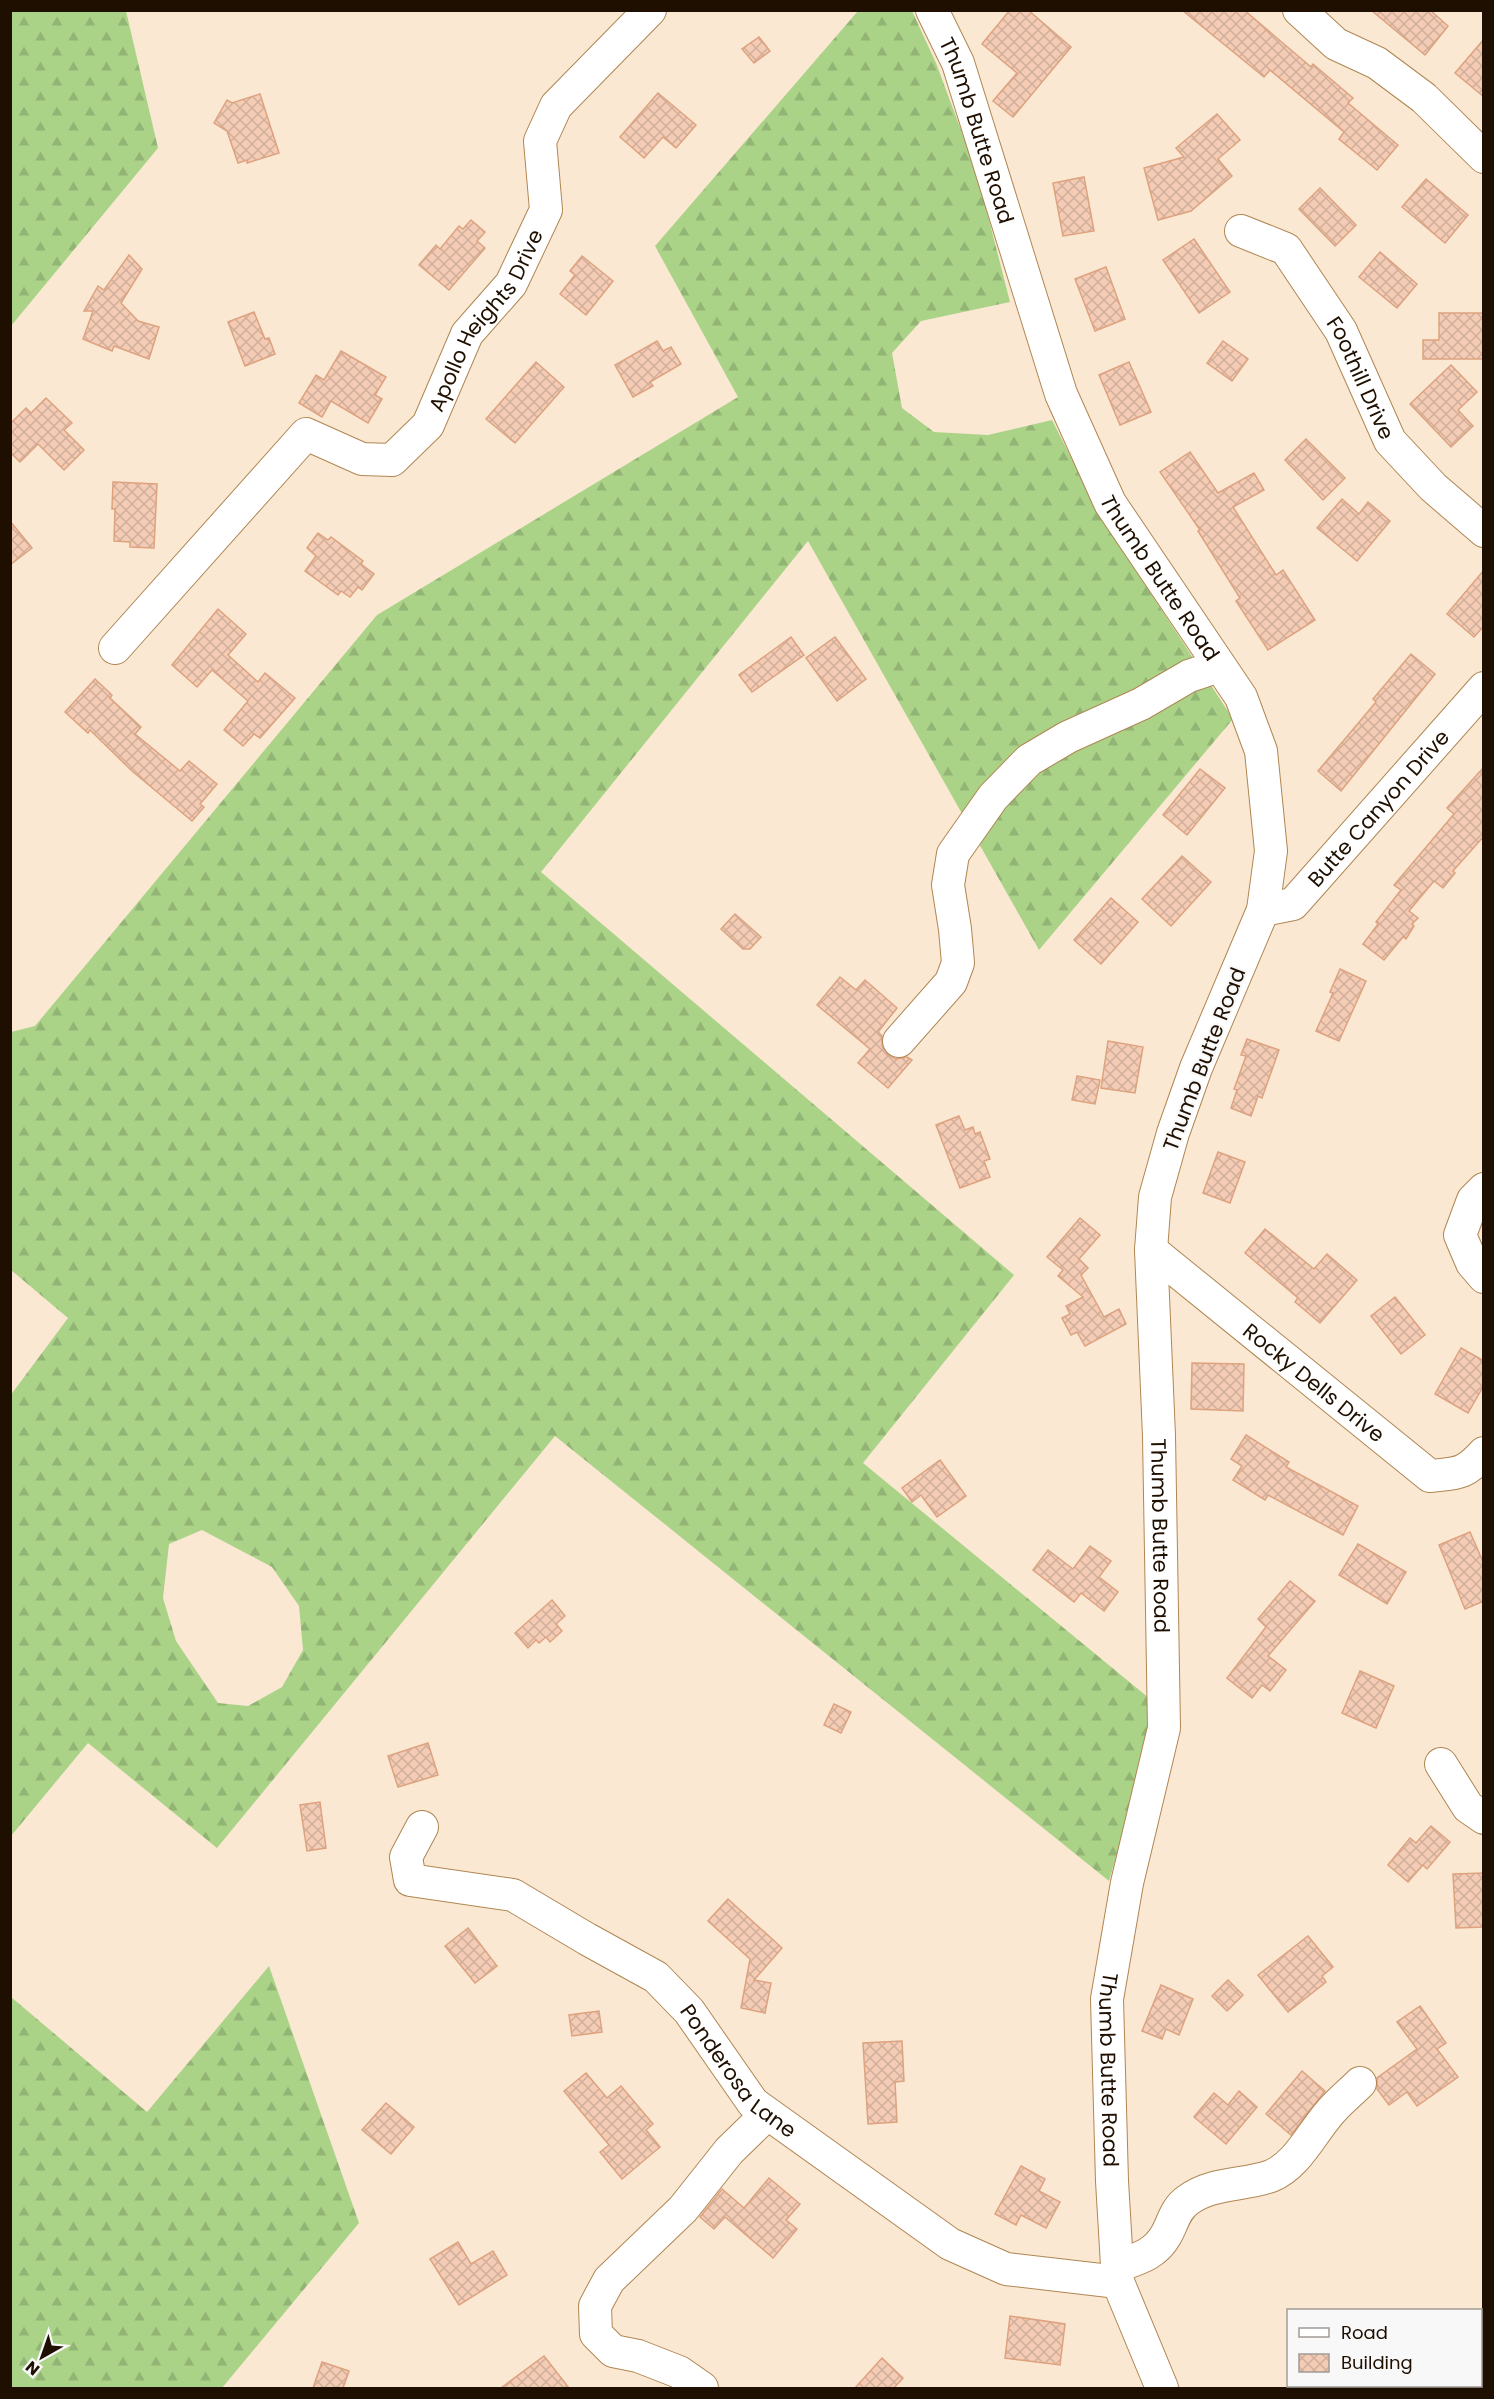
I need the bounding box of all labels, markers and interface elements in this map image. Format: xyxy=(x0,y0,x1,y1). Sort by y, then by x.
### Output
street label: Thumb Butte Road xyxy=(933,32,1022,227)
street label: Apollo Heights Drive xyxy=(421,224,549,416)
street label: Foothill Drive xyxy=(1320,310,1402,444)
street label: Thumb Butte Road xyxy=(1094,490,1227,666)
street label: Butte Canyon Drive xyxy=(1301,723,1456,893)
street label: Thumb Butte Road xyxy=(1156,963,1252,1155)
street label: Rocky Dells Drive xyxy=(1237,1316,1391,1448)
street label: Thumb Butte Road xyxy=(1145,1438,1177,1633)
street label: Thumb Butte Road xyxy=(1092,1970,1126,2167)
street label: Ponderosa Lane xyxy=(674,1998,802,2144)
legend xyxy=(1287,2309,1482,2387)
text: Road xyxy=(1341,2320,1388,2345)
north arrow xyxy=(12,2327,72,2387)
text: Building xyxy=(1341,2350,1413,2375)
text: N xyxy=(21,2355,45,2381)

